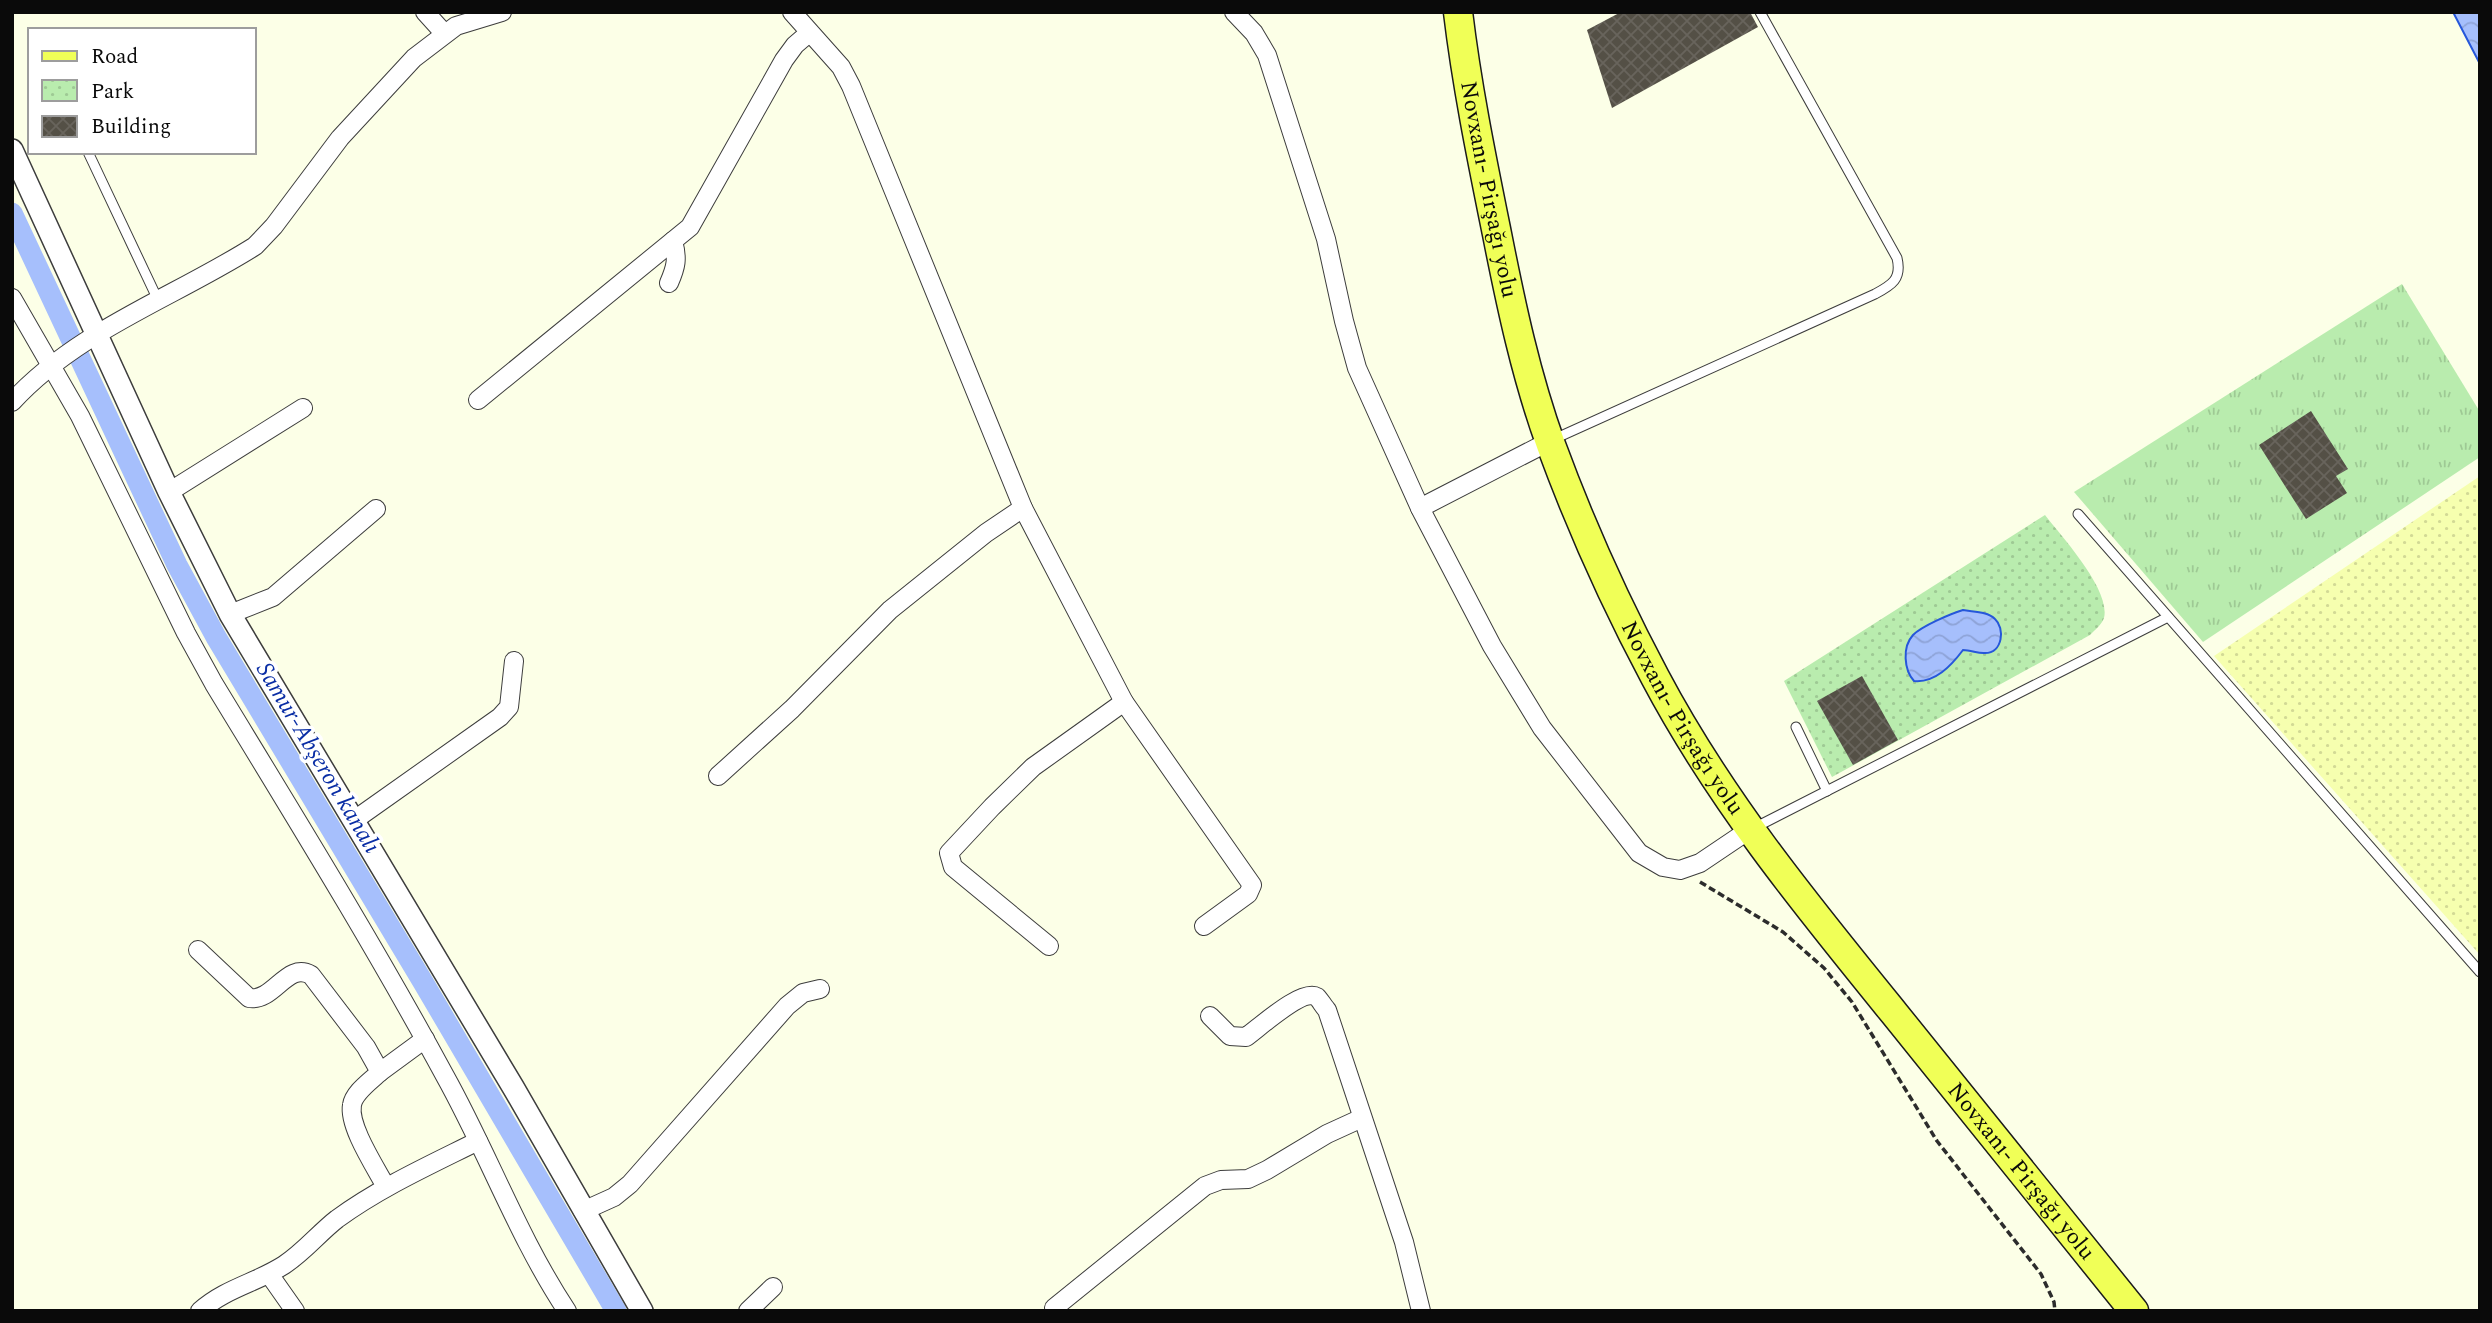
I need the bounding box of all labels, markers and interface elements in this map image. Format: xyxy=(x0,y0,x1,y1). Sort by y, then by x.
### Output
legend xyxy=(28,28,256,154)
text: Road xyxy=(91,41,138,73)
text: Park xyxy=(91,76,135,108)
street label: Novxanı- Pirşağı yolu xyxy=(1451,78,1527,301)
text: Building xyxy=(91,111,171,143)
street label: Novxanı- Pirşağı yolu xyxy=(1612,615,1753,822)
water label: Samur-Abşeron kanalı xyxy=(247,655,390,861)
street label: Novxanı- Pirşağı yolu xyxy=(1939,1075,2104,1268)

